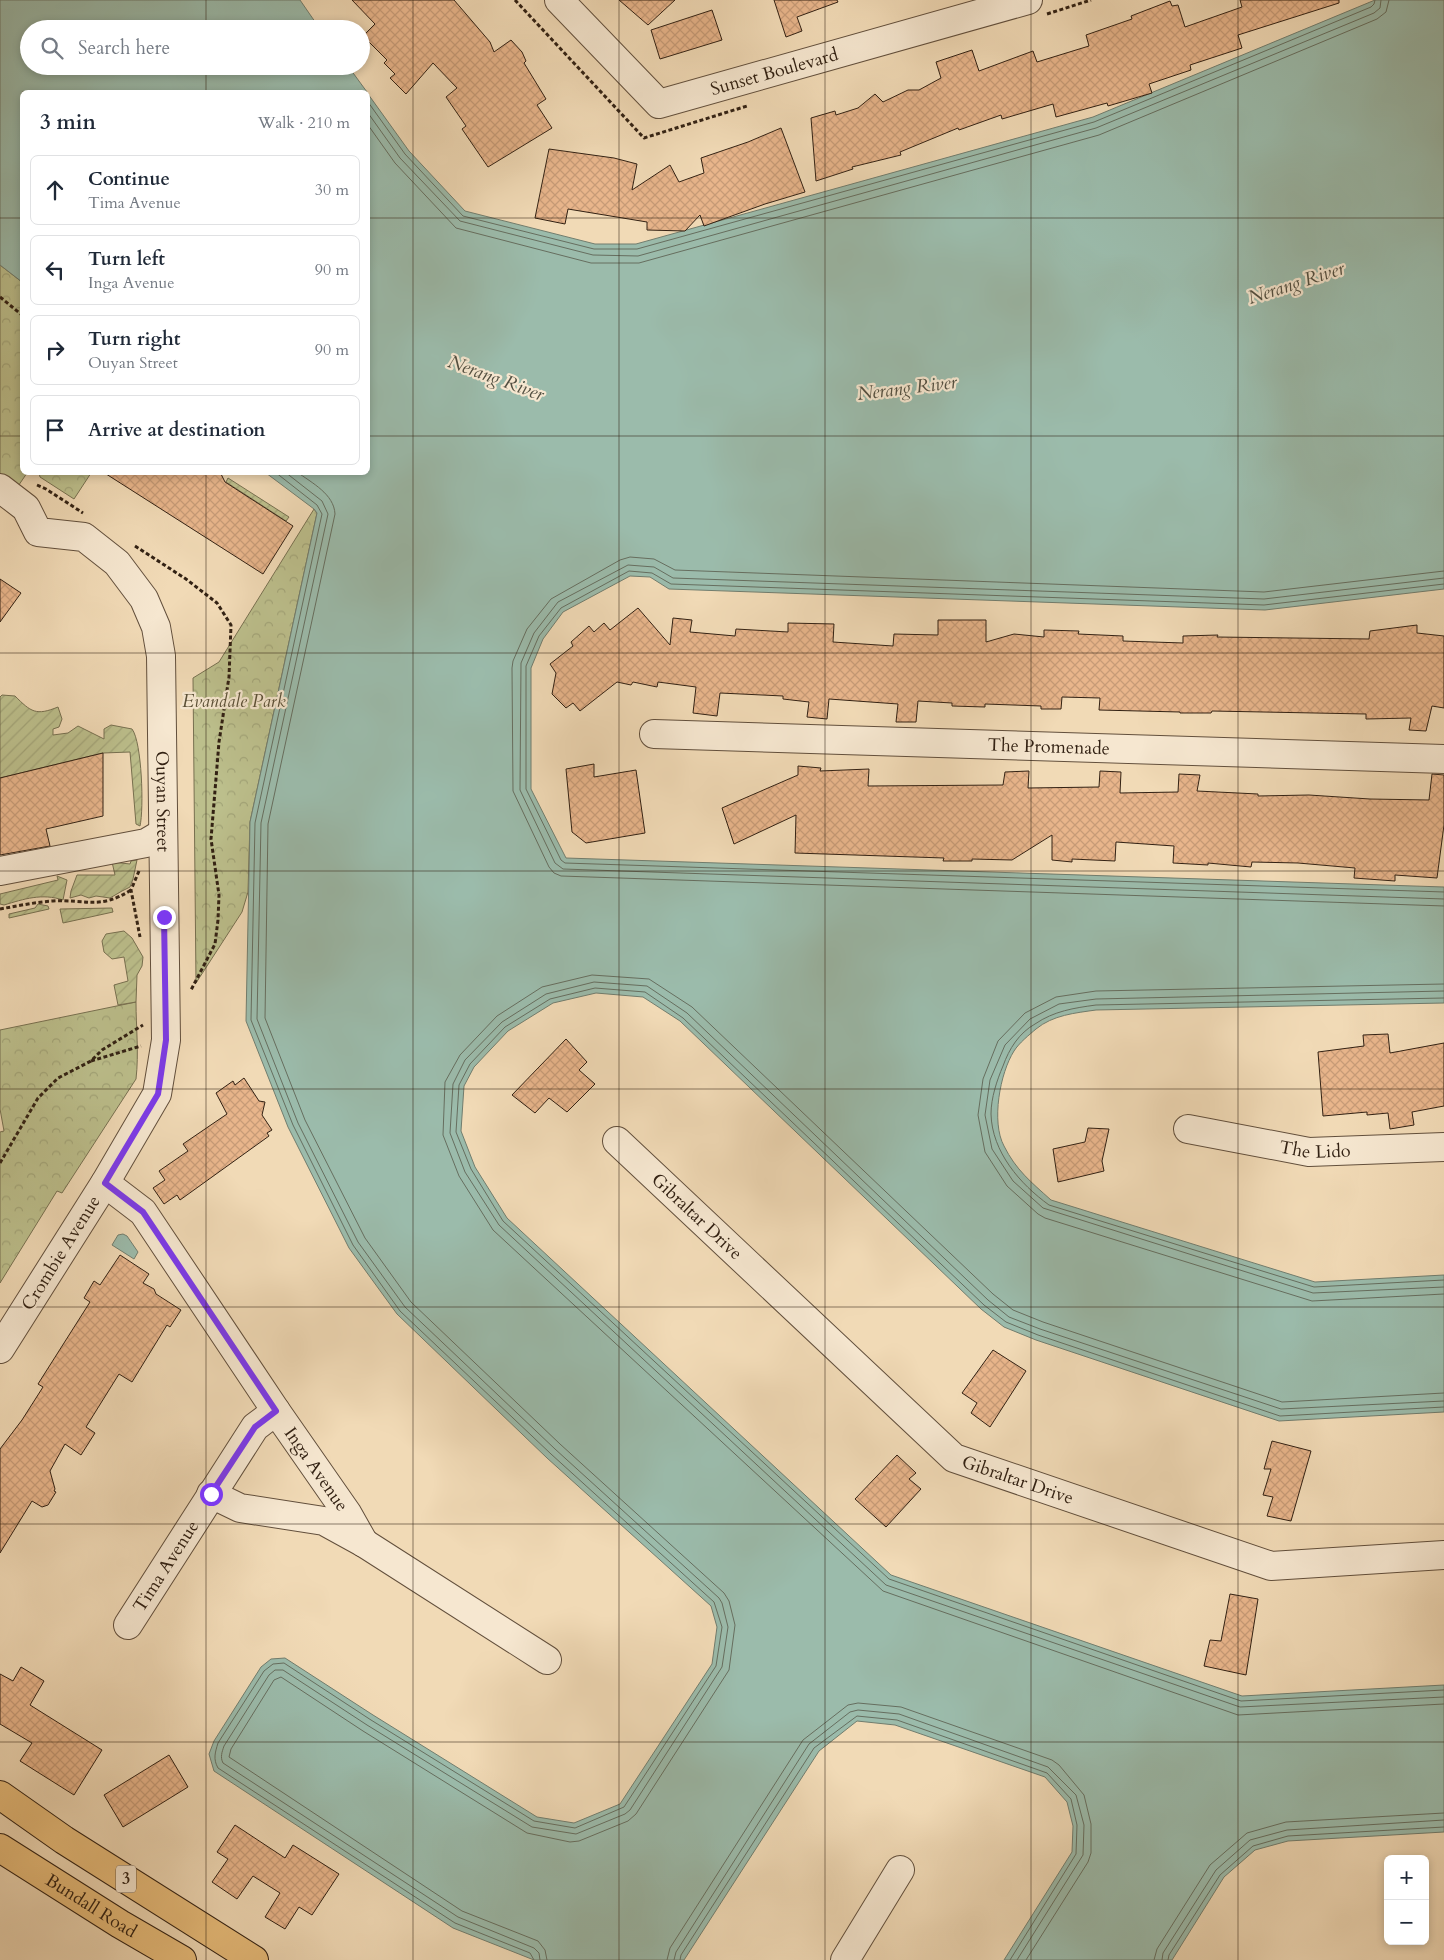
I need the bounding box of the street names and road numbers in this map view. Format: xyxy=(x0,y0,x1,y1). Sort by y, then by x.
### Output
street label: Sunset Boulevard xyxy=(708,42,841,101)
street label: The Promenade xyxy=(987,732,1110,761)
street label: Ouyan Street xyxy=(150,750,176,852)
street label: The Lido xyxy=(1277,1134,1351,1165)
street label: Gibraltar Drive xyxy=(646,1167,748,1265)
street label: Crombie Avenue xyxy=(16,1191,106,1315)
street label: Inga Avenue xyxy=(278,1422,355,1516)
street label: Gibraltar Drive xyxy=(959,1449,1077,1510)
street label: Tima Avenue xyxy=(127,1515,205,1617)
road number: 3 xyxy=(116,1866,136,1892)
street label: Bundall Road xyxy=(41,1868,142,1944)

